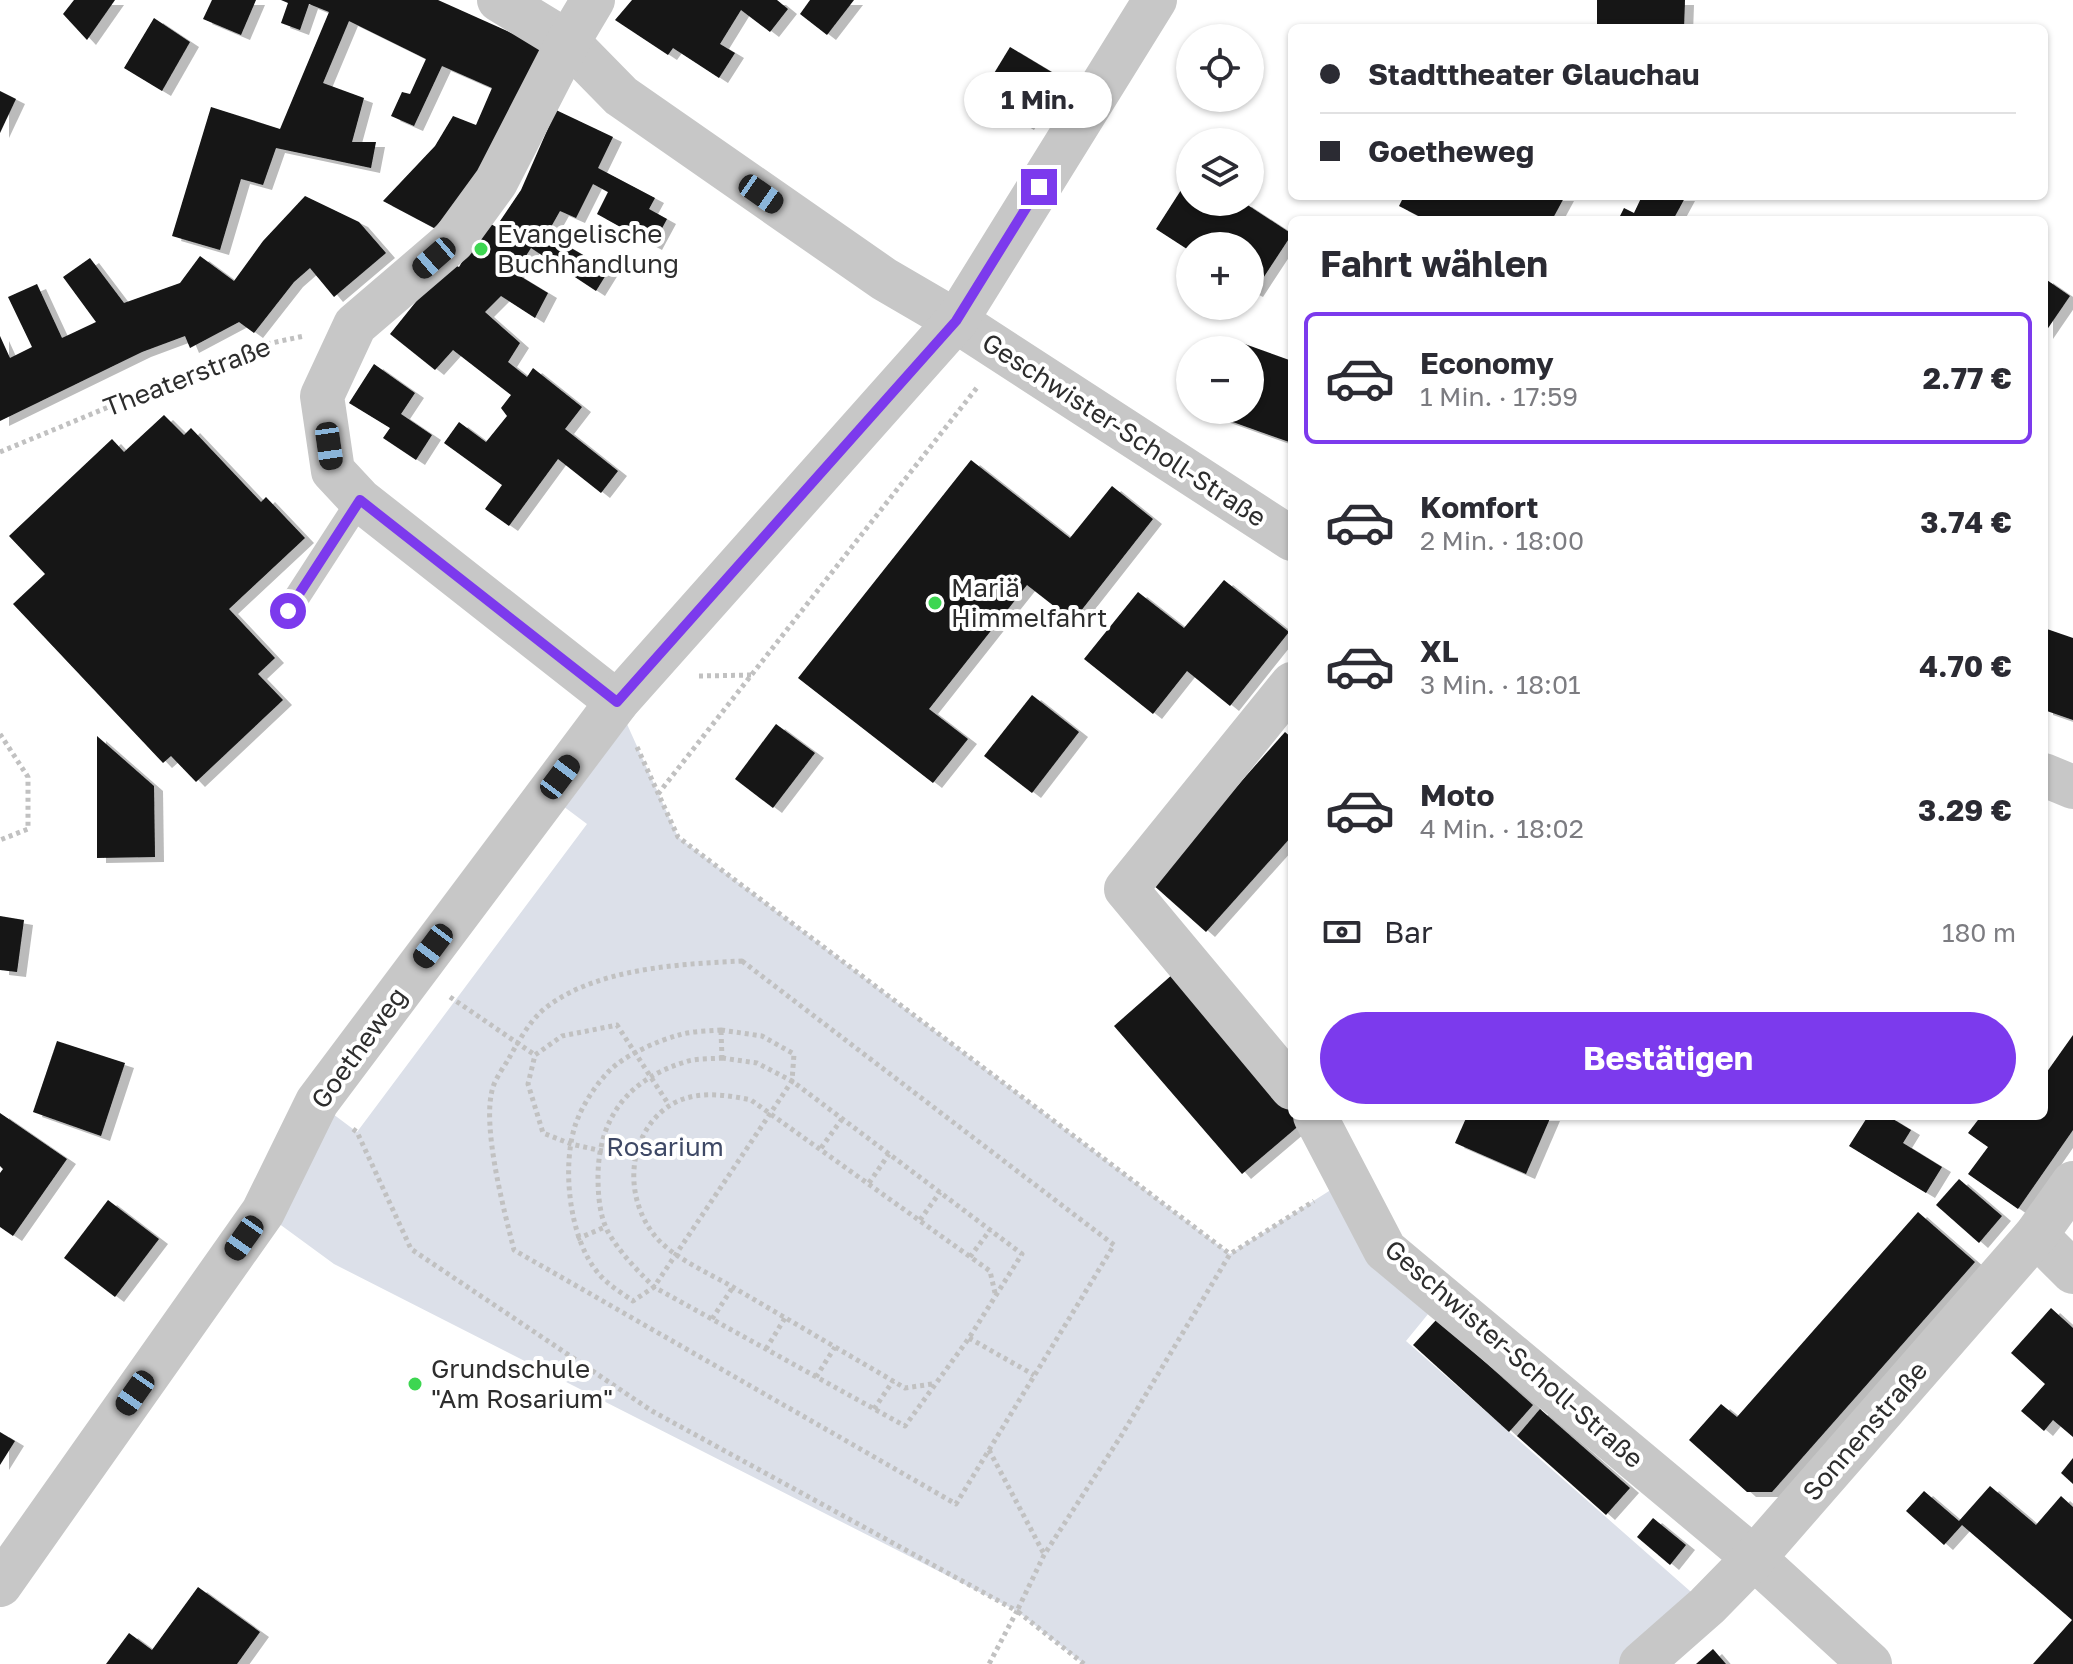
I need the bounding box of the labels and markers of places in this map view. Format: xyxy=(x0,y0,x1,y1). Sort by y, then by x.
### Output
place label: Evangelische Buchhandlung xyxy=(497,218,679,279)
marker: Evangelische Buchhandlung xyxy=(472,240,490,258)
place label: Mariä Himmelfahrt xyxy=(951,572,1107,633)
marker: Mariä Himmelfahrt xyxy=(926,594,944,612)
place label: Grundschule "Am Rosarium" xyxy=(431,1353,613,1414)
marker: Grundschule "Am Rosarium" xyxy=(406,1375,424,1393)

